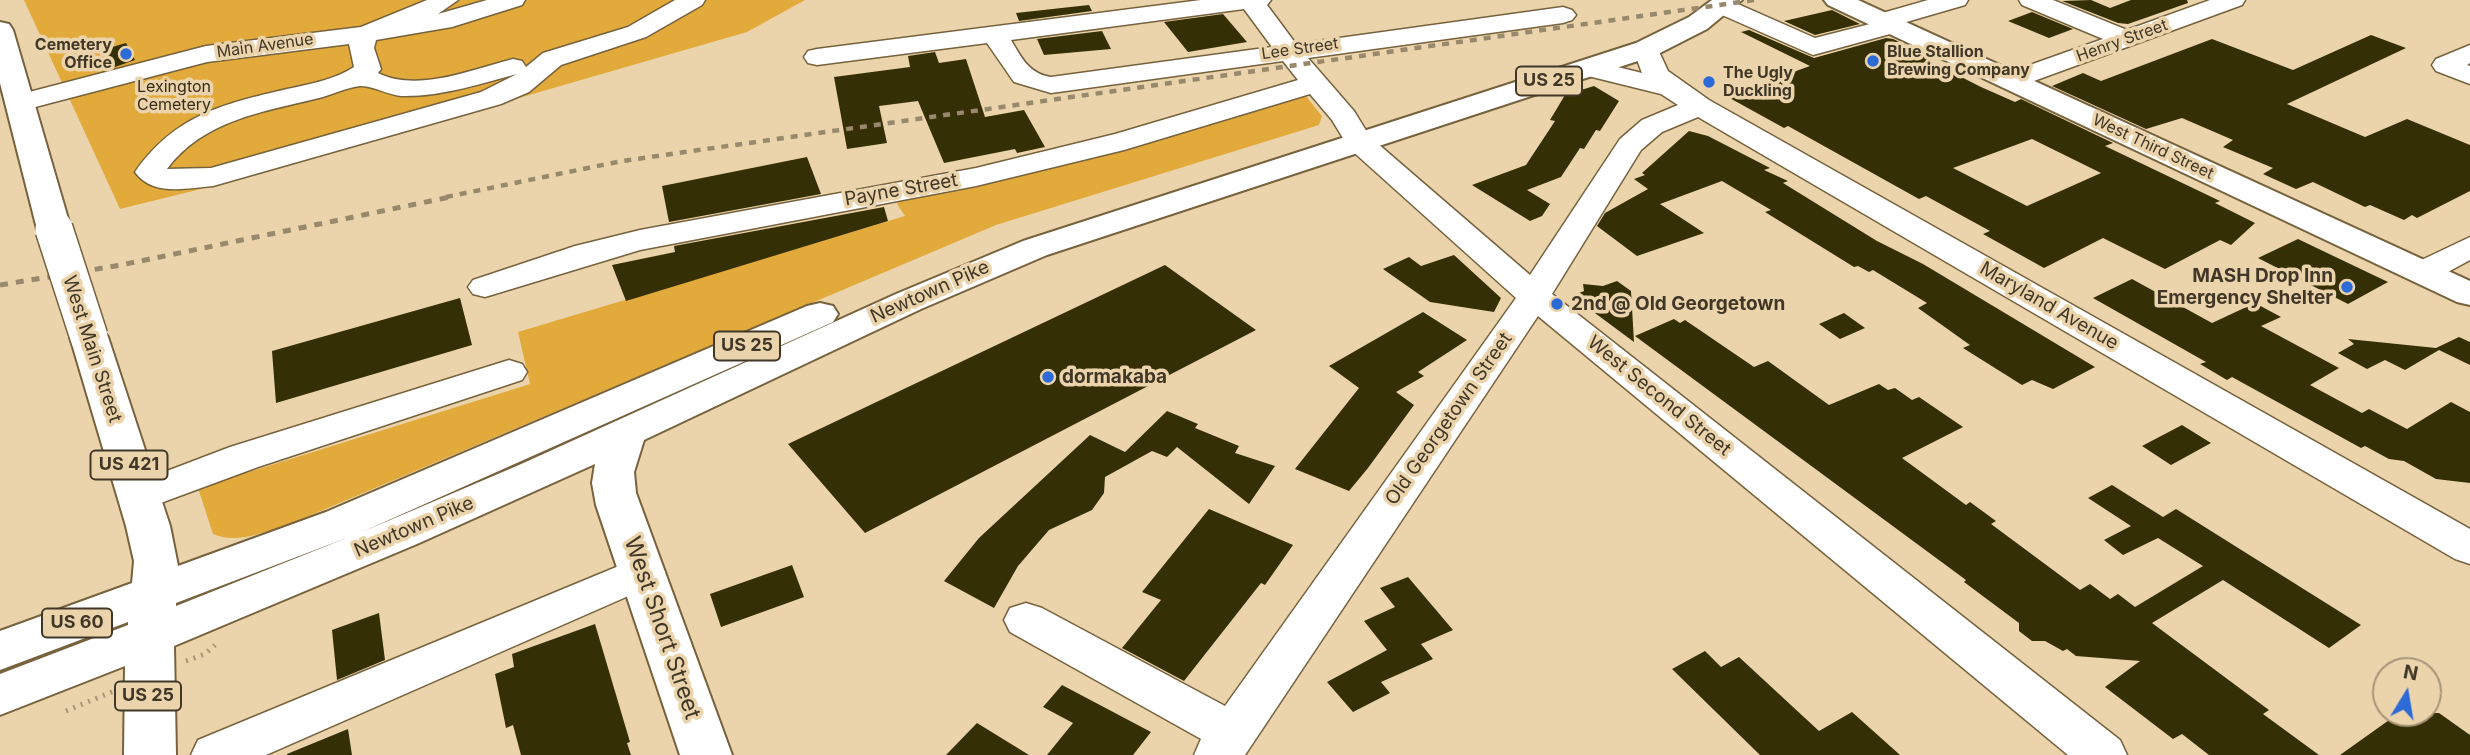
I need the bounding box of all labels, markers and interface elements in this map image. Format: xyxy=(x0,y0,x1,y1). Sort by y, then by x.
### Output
street label: Henry Street xyxy=(2074,16,2170,66)
street label: Main Avenue xyxy=(215,30,315,62)
street label: Lee Street xyxy=(1260,34,1340,64)
place label: Cemetery Office xyxy=(35,35,112,73)
place label: Blue Stallion Brewing Company xyxy=(1887,42,2030,80)
marker: Cemetery Office xyxy=(118,46,134,62)
marker: Blue Stallion Brewing Company xyxy=(1865,53,1881,69)
place label: The Ugly Duckling xyxy=(1723,63,1793,101)
road number: US 25 xyxy=(1516,66,1582,96)
marker: The Ugly Duckling xyxy=(1701,74,1717,90)
park label: Lexington Cemetery xyxy=(137,77,211,115)
street label: West Third Street xyxy=(2089,111,2217,183)
street label: Payne Street xyxy=(843,169,959,211)
street label: Newtown Pike xyxy=(867,256,993,328)
street label: Maryland Avenue xyxy=(1976,257,2122,355)
place label: MASH Drop Inn Emergency Shelter xyxy=(2157,265,2333,309)
street label: West Main Street xyxy=(58,273,126,425)
marker: MASH Drop Inn Emergency Shelter xyxy=(2339,279,2355,295)
place label: 2nd @ Old Georgetown xyxy=(1571,293,1785,315)
marker: 2nd @ Old Georgetown xyxy=(1549,296,1565,312)
street label: Old Georgetown Street xyxy=(1381,328,1517,510)
street label: West Second Street xyxy=(1583,331,1735,461)
road number: US 25 xyxy=(714,332,780,360)
place label: dormakaba xyxy=(1062,366,1167,388)
marker: dormakaba xyxy=(1040,369,1056,385)
road number: US 421 xyxy=(90,450,168,480)
street label: Newtown Pike xyxy=(351,492,477,562)
street label: West Short Street xyxy=(618,533,706,723)
road number: US 60 xyxy=(42,608,112,638)
north arrow xyxy=(2372,657,2442,727)
text: N xyxy=(2401,660,2420,686)
road number: US 25 xyxy=(115,682,181,710)

